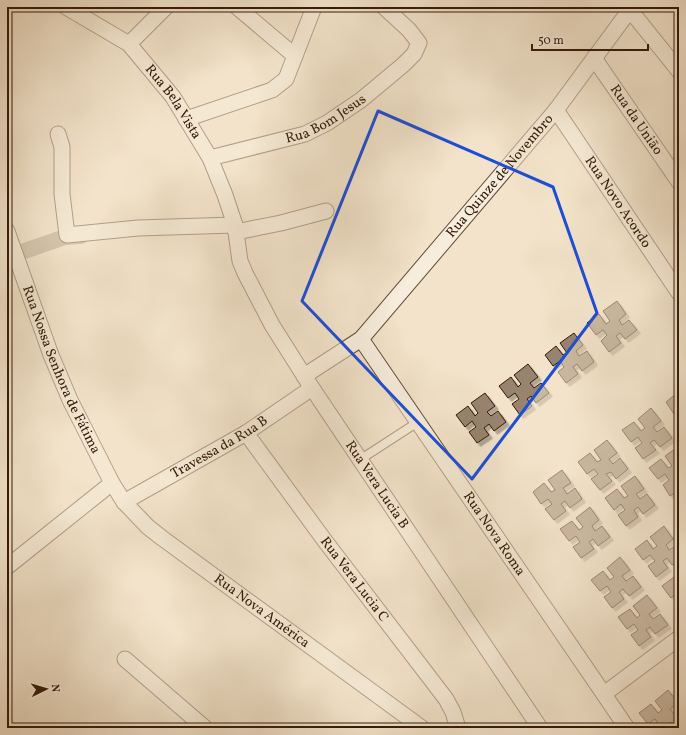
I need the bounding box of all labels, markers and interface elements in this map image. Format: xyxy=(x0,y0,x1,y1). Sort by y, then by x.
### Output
scale bar xyxy=(532,26,648,52)
text: 50 m xyxy=(538,33,564,49)
street label: Rua Bela Vista xyxy=(140,60,206,143)
street label: Rua da União xyxy=(606,81,667,159)
street label: Rua Bom Jesus xyxy=(283,90,370,148)
street label: Rua Quinze de Novembro xyxy=(442,110,558,242)
street label: Rua Novo Acordo xyxy=(580,152,656,252)
street label: Rua Nossa Senhora de Fátima xyxy=(18,283,105,457)
street label: Travessa da Rua B xyxy=(167,411,272,483)
street label: Rua Vera Lucia B xyxy=(341,437,413,533)
street label: Rua Nova Roma xyxy=(459,488,530,580)
street label: Rua Vera Lucia C xyxy=(316,533,393,626)
street label: Rua Nova América xyxy=(210,570,314,652)
north arrow xyxy=(26,669,66,709)
text: N xyxy=(47,684,62,693)

